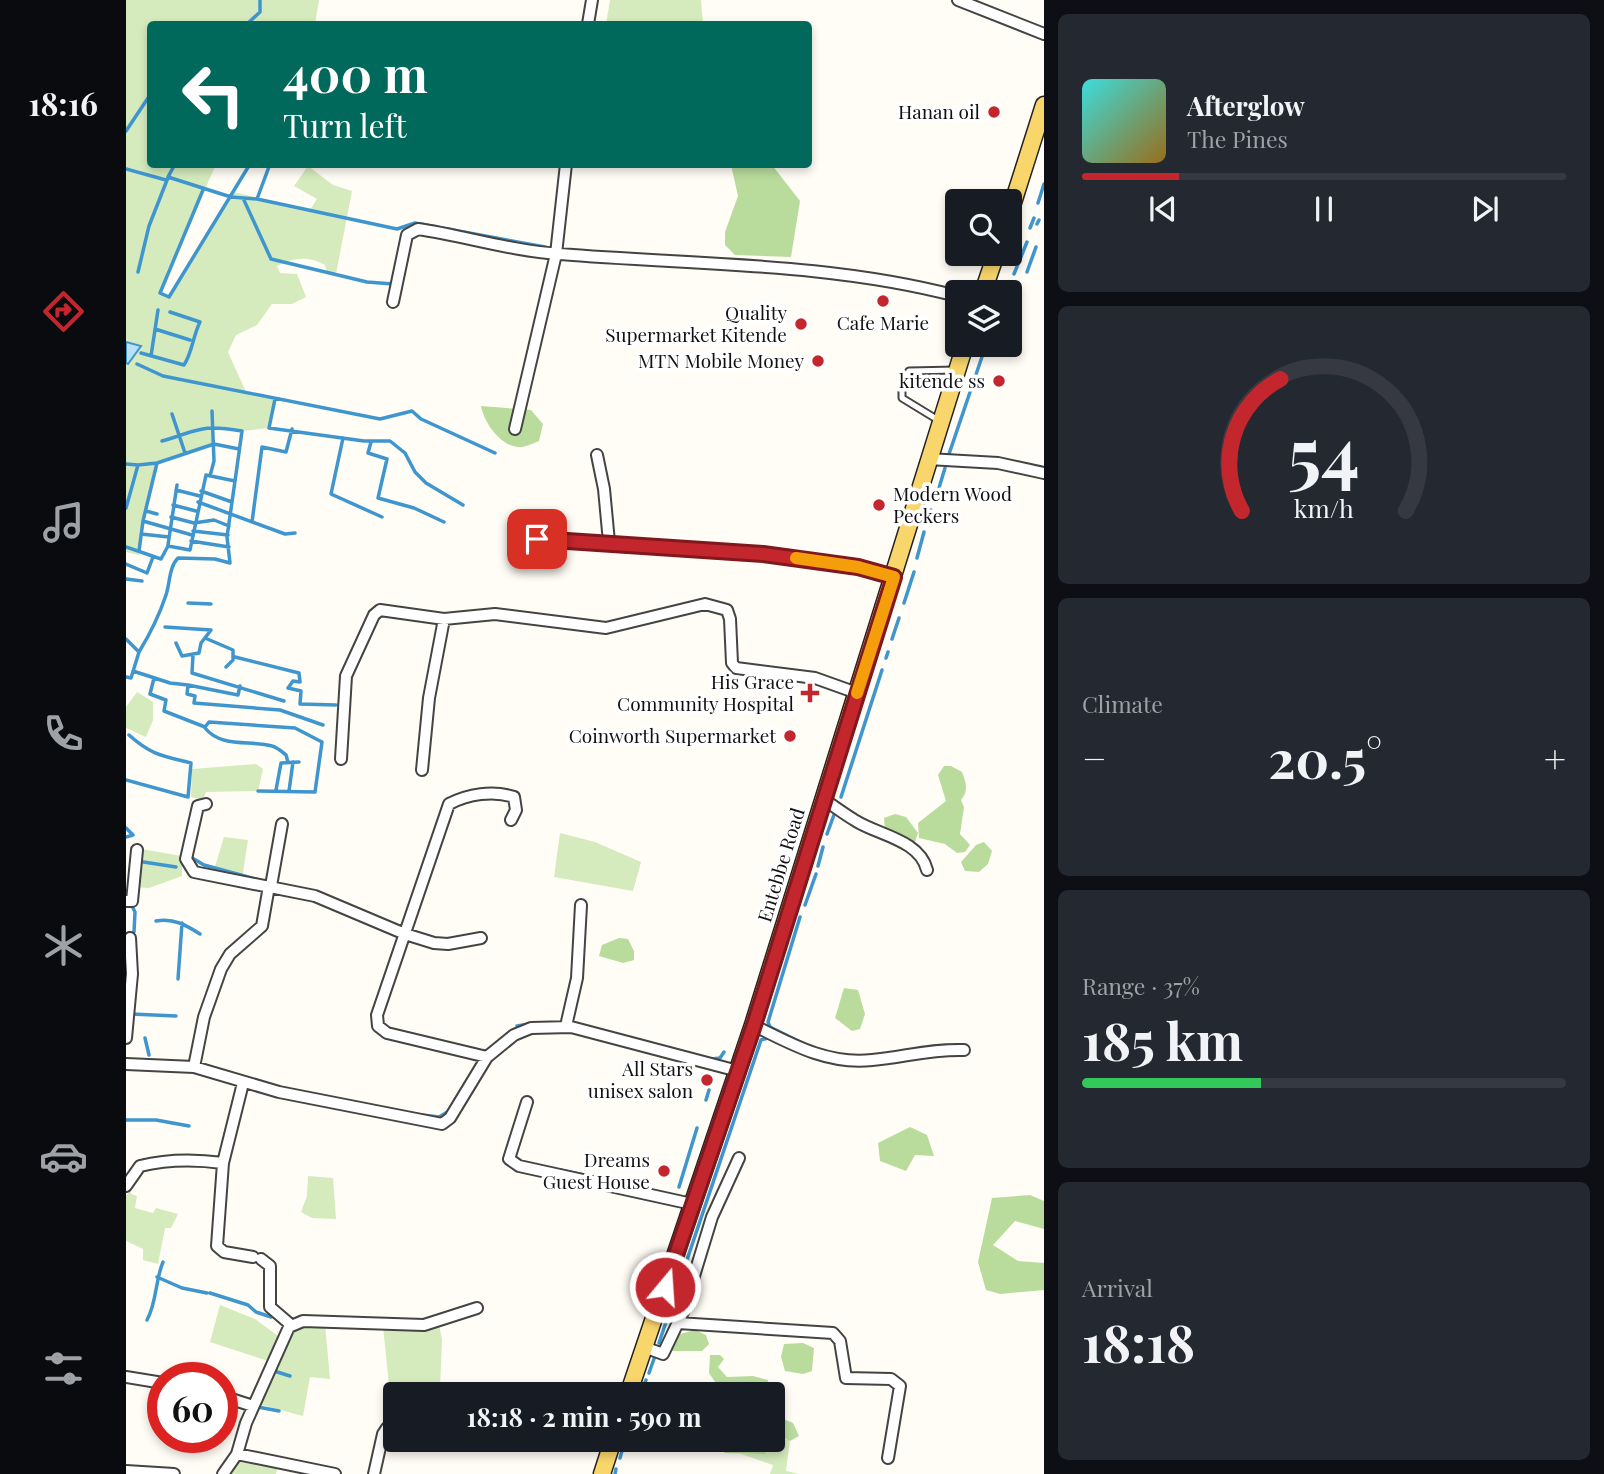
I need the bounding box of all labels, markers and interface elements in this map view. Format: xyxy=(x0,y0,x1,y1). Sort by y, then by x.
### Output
text: 400 m xyxy=(283,40,428,105)
icon: left xyxy=(168,49,259,140)
text: 18:16 xyxy=(28,81,98,124)
text: Afterglow xyxy=(1187,88,1305,123)
place label: Hanan oil xyxy=(898,98,981,124)
text: Turn left xyxy=(283,103,407,146)
marker: Hanan oil xyxy=(986,104,1002,120)
text: The Pines xyxy=(1187,123,1288,154)
map controls xyxy=(945,189,1022,357)
button: search xyxy=(945,189,1022,266)
icon: previous xyxy=(1144,190,1182,228)
icon: pause xyxy=(1305,190,1343,228)
icon: next xyxy=(1466,190,1504,228)
button: layers xyxy=(945,280,1022,357)
icon: directions xyxy=(39,287,88,336)
marker: Cafe Marie xyxy=(875,293,891,309)
place label: Quality Supermarket Kitende xyxy=(605,299,787,347)
place label: Cafe Marie xyxy=(837,309,929,335)
marker: Quality Supermarket Kitende xyxy=(793,316,809,332)
place label: MTN Mobile Money xyxy=(638,347,804,373)
marker: MTN Mobile Money xyxy=(810,353,826,369)
place label: kitende ss xyxy=(899,367,985,393)
marker: kitende ss xyxy=(991,373,1007,389)
text: 54 xyxy=(1288,402,1360,499)
place label: Modern Wood Peckers xyxy=(893,480,1012,528)
text: km/h xyxy=(1294,491,1354,524)
marker: Modern Wood Peckers xyxy=(871,497,887,513)
icon: music xyxy=(39,498,88,547)
pin xyxy=(507,509,567,569)
icon: arrive xyxy=(518,520,556,558)
place label: His Grace Community Hospital xyxy=(617,668,795,716)
marker: His Grace Community Hospital xyxy=(800,683,820,703)
text: Climate xyxy=(1082,688,1163,719)
icon: phone xyxy=(39,709,88,758)
place label: Coinworth Supermarket xyxy=(569,722,776,748)
text: 20.5° xyxy=(1268,723,1382,792)
marker: Coinworth Supermarket xyxy=(782,728,798,744)
text: − xyxy=(1082,732,1107,783)
text: + xyxy=(1544,732,1566,783)
street label: Entebbe Road xyxy=(750,804,810,925)
icon: climate xyxy=(39,921,88,970)
text: Range · 37% xyxy=(1082,970,1200,1001)
text: 185 km xyxy=(1082,1005,1243,1074)
place label: All Stars unisex salon xyxy=(588,1055,694,1103)
marker: All Stars unisex salon xyxy=(699,1072,715,1088)
icon: car xyxy=(39,1132,88,1181)
place label: Dreams Guest House xyxy=(543,1146,650,1194)
marker: Dreams Guest House xyxy=(656,1163,672,1179)
position arrow xyxy=(628,1250,702,1324)
text: Arrival xyxy=(1082,1272,1153,1303)
text: 18:18 xyxy=(1082,1307,1195,1376)
icon: filters xyxy=(39,1344,88,1393)
speed limit sign: 60 xyxy=(147,1362,238,1453)
text: 18:18 · 2 min · 590 m xyxy=(467,1399,701,1434)

